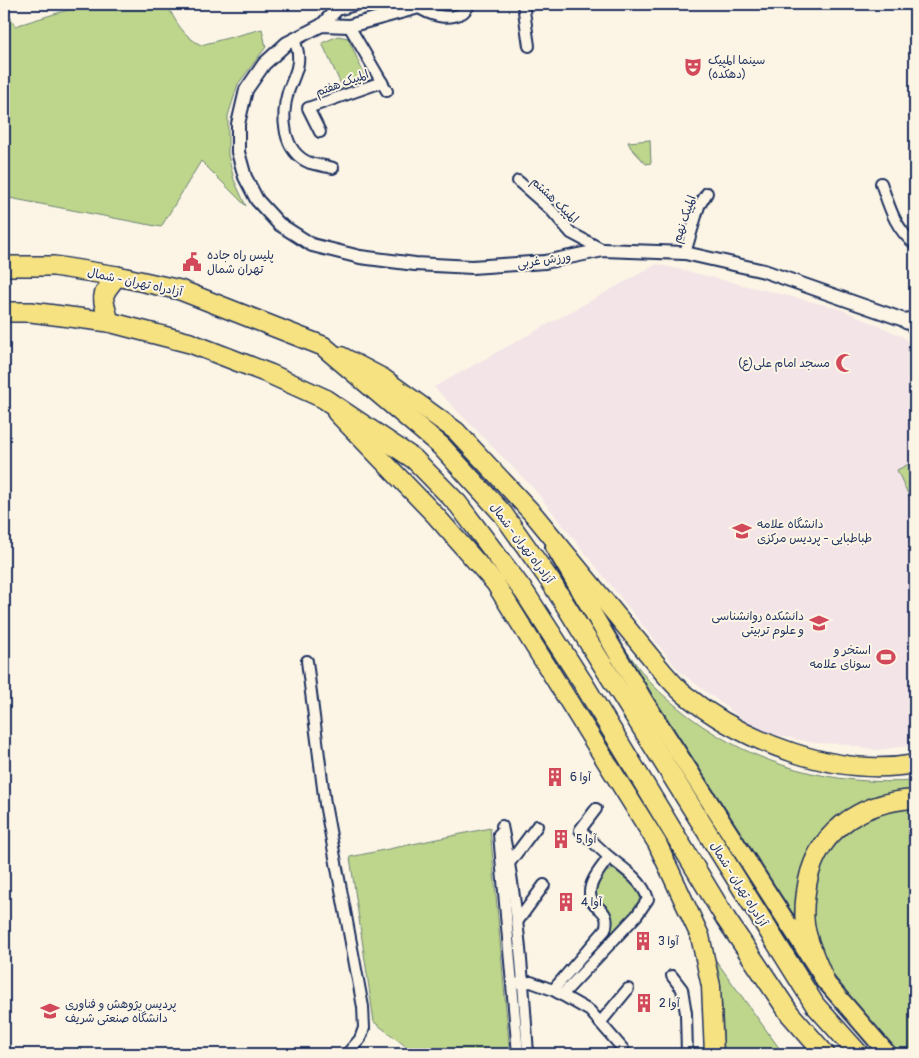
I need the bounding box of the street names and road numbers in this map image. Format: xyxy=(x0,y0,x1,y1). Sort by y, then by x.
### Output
street label: المپیک هفتم xyxy=(313,67,371,101)
street label: المپیک هشتم xyxy=(527,174,582,227)
street label: المپیک نهم xyxy=(669,193,701,245)
street label: ورزش غربی xyxy=(516,249,572,272)
street label: آزادراه تهران - شمال xyxy=(86,265,185,300)
street label: آزادراه تهران - شمال xyxy=(486,500,557,587)
street label: آزادراه تهران - شمال xyxy=(707,839,771,930)

